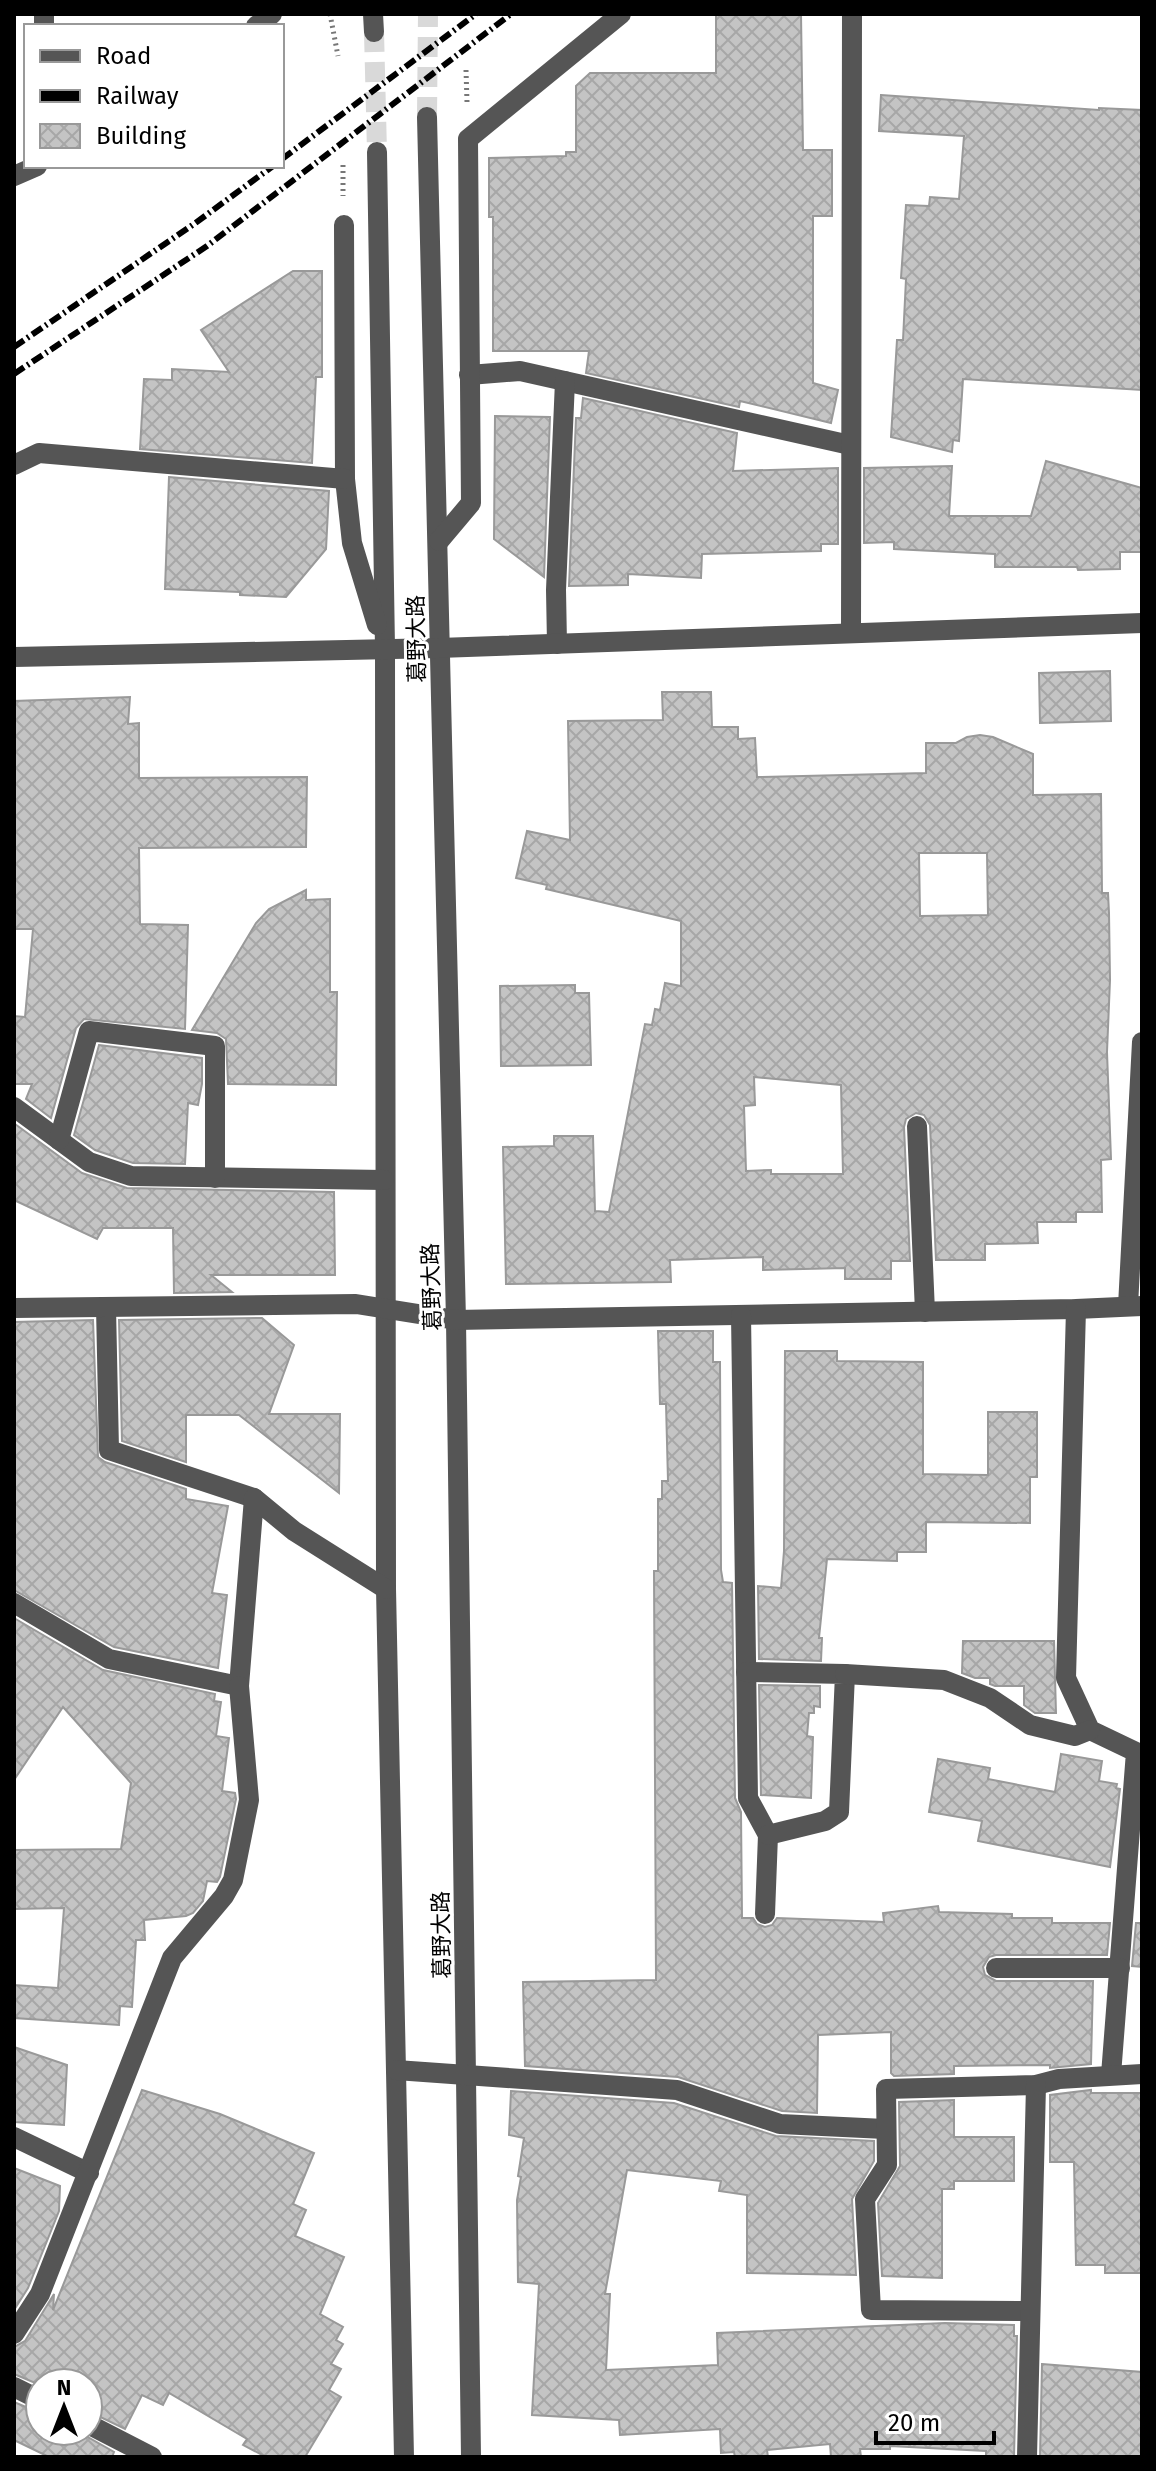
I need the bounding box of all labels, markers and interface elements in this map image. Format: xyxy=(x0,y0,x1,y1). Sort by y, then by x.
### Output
legend xyxy=(24,24,284,168)
text: Road xyxy=(96,42,151,70)
text: Railway xyxy=(96,82,179,110)
text: Building xyxy=(96,122,186,150)
street label: 葛野大路 xyxy=(402,595,431,683)
street label: 葛野大路 xyxy=(416,1243,447,1331)
street label: 葛野大路 xyxy=(427,1891,456,1979)
north arrow xyxy=(24,2367,104,2447)
text: N xyxy=(57,2374,71,2401)
scale bar xyxy=(876,2395,994,2445)
text: 20 m xyxy=(888,2409,940,2437)

